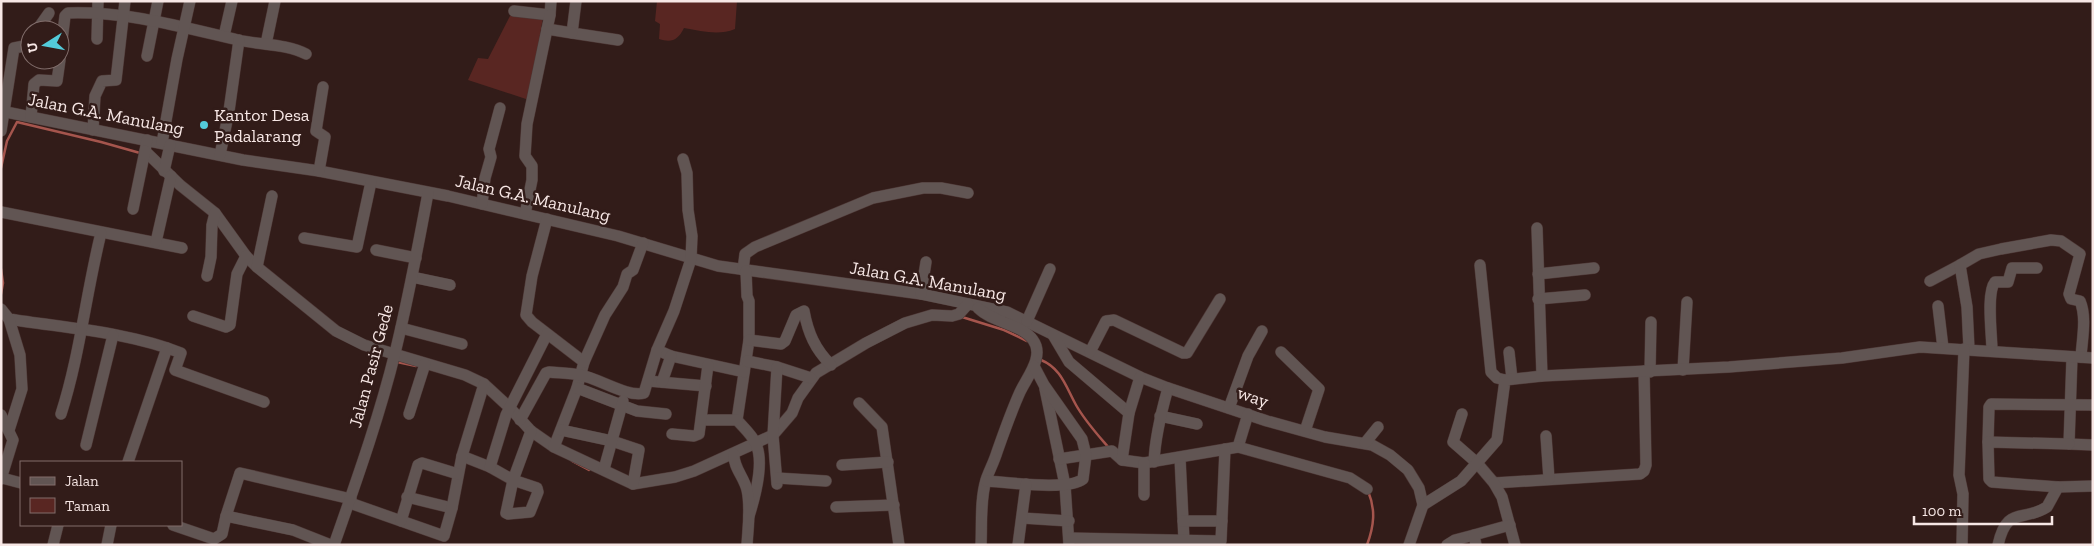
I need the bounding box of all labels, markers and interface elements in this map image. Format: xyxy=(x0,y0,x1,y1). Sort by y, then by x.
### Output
north arrow xyxy=(20,20,70,70)
text: U xyxy=(23,41,42,54)
street label: Jalan G.A. Manulang xyxy=(26,88,186,140)
place label: Kantor Desa Padalarang xyxy=(214,104,310,147)
marker: Kantor Desa Padalarang xyxy=(198,119,210,131)
street label: Jalan G.A. Manulang xyxy=(453,169,613,227)
street label: Jalan G.A. Manulang xyxy=(848,256,1008,306)
street label: Jalan Pasir Gede xyxy=(344,302,398,430)
street label: way xyxy=(1235,382,1272,413)
legend xyxy=(20,461,182,526)
text: Jalan xyxy=(65,472,99,490)
scale bar xyxy=(1914,494,2052,526)
text: Taman xyxy=(65,497,110,515)
text: 100 m xyxy=(1922,502,1961,520)

